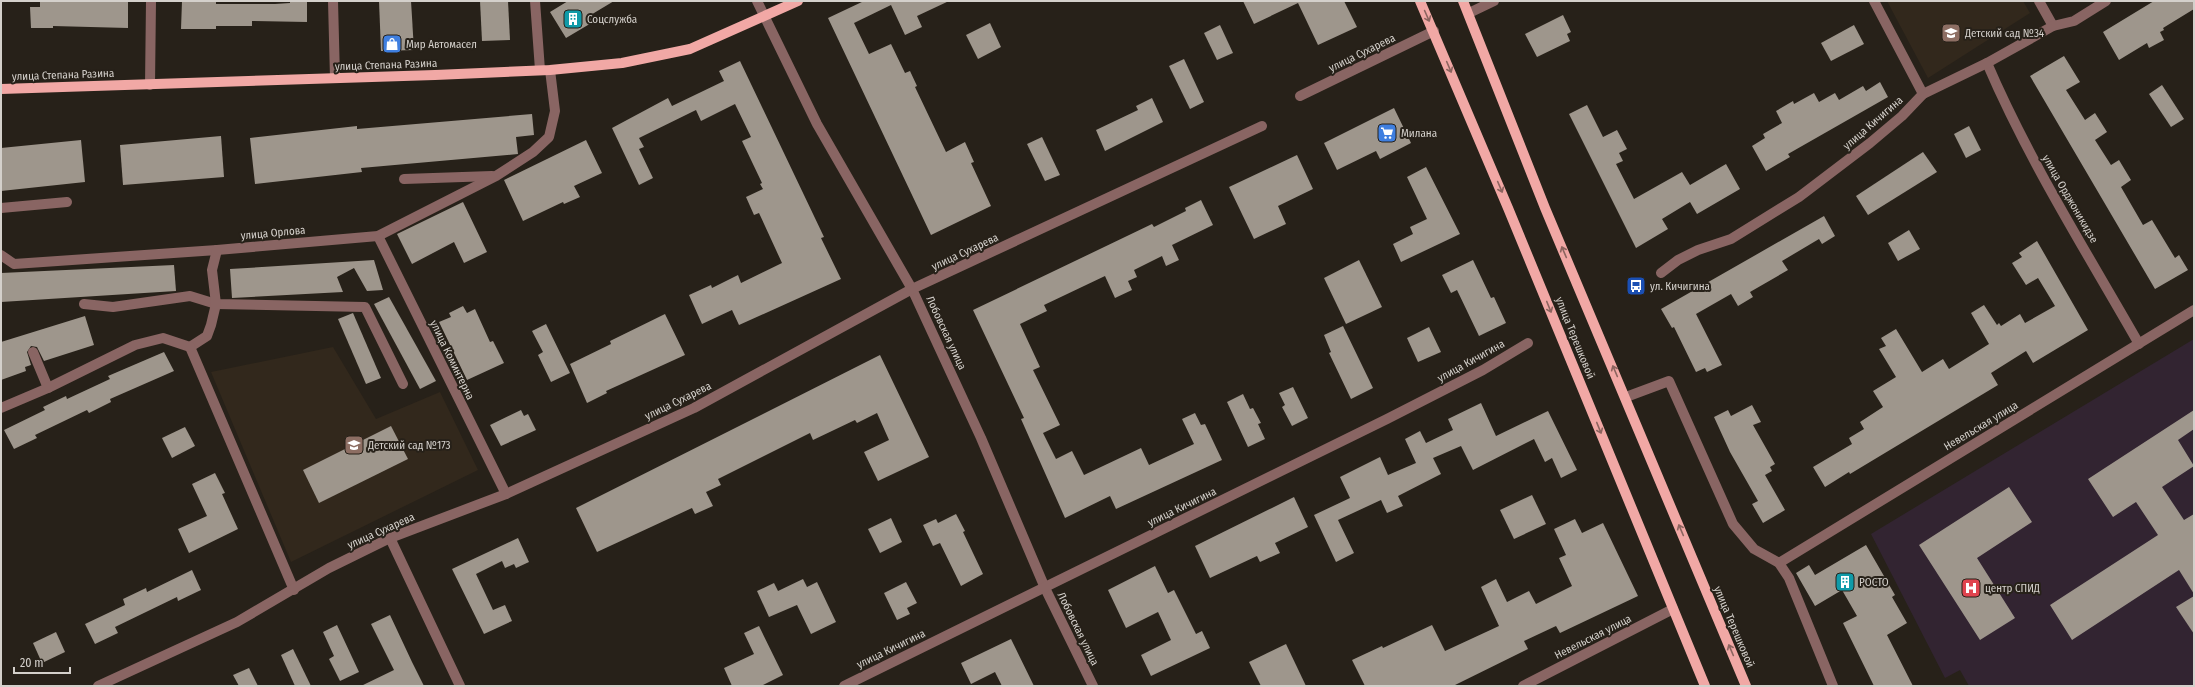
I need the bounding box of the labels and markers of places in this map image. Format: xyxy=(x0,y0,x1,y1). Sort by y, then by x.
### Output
building icon: Соцслужба xyxy=(562,8,584,30)
place label: Соцслужба xyxy=(587,13,637,26)
school or university icon: Детский сад №34 xyxy=(1940,22,1962,44)
place label: Детский сад №34 xyxy=(1964,27,2045,40)
shop icon: Мир Автомасел xyxy=(381,33,403,55)
place label: Мир Автомасел xyxy=(406,38,477,51)
supermarket icon: Милана xyxy=(1376,122,1398,144)
place label: Милана xyxy=(1401,127,1437,140)
bus stop icon: ул. Кичигина xyxy=(1625,275,1647,297)
place label: ул. Кичигина xyxy=(1650,280,1710,293)
school or university icon: Детский сад №173 xyxy=(343,434,365,456)
place label: Детский сад №173 xyxy=(367,439,451,452)
building icon: РОСТО xyxy=(1834,571,1856,593)
place label: РОСТО xyxy=(1859,576,1889,589)
hospital icon: центр СПИД xyxy=(1960,577,1982,599)
place label: центр СПИД xyxy=(1985,582,2040,595)

